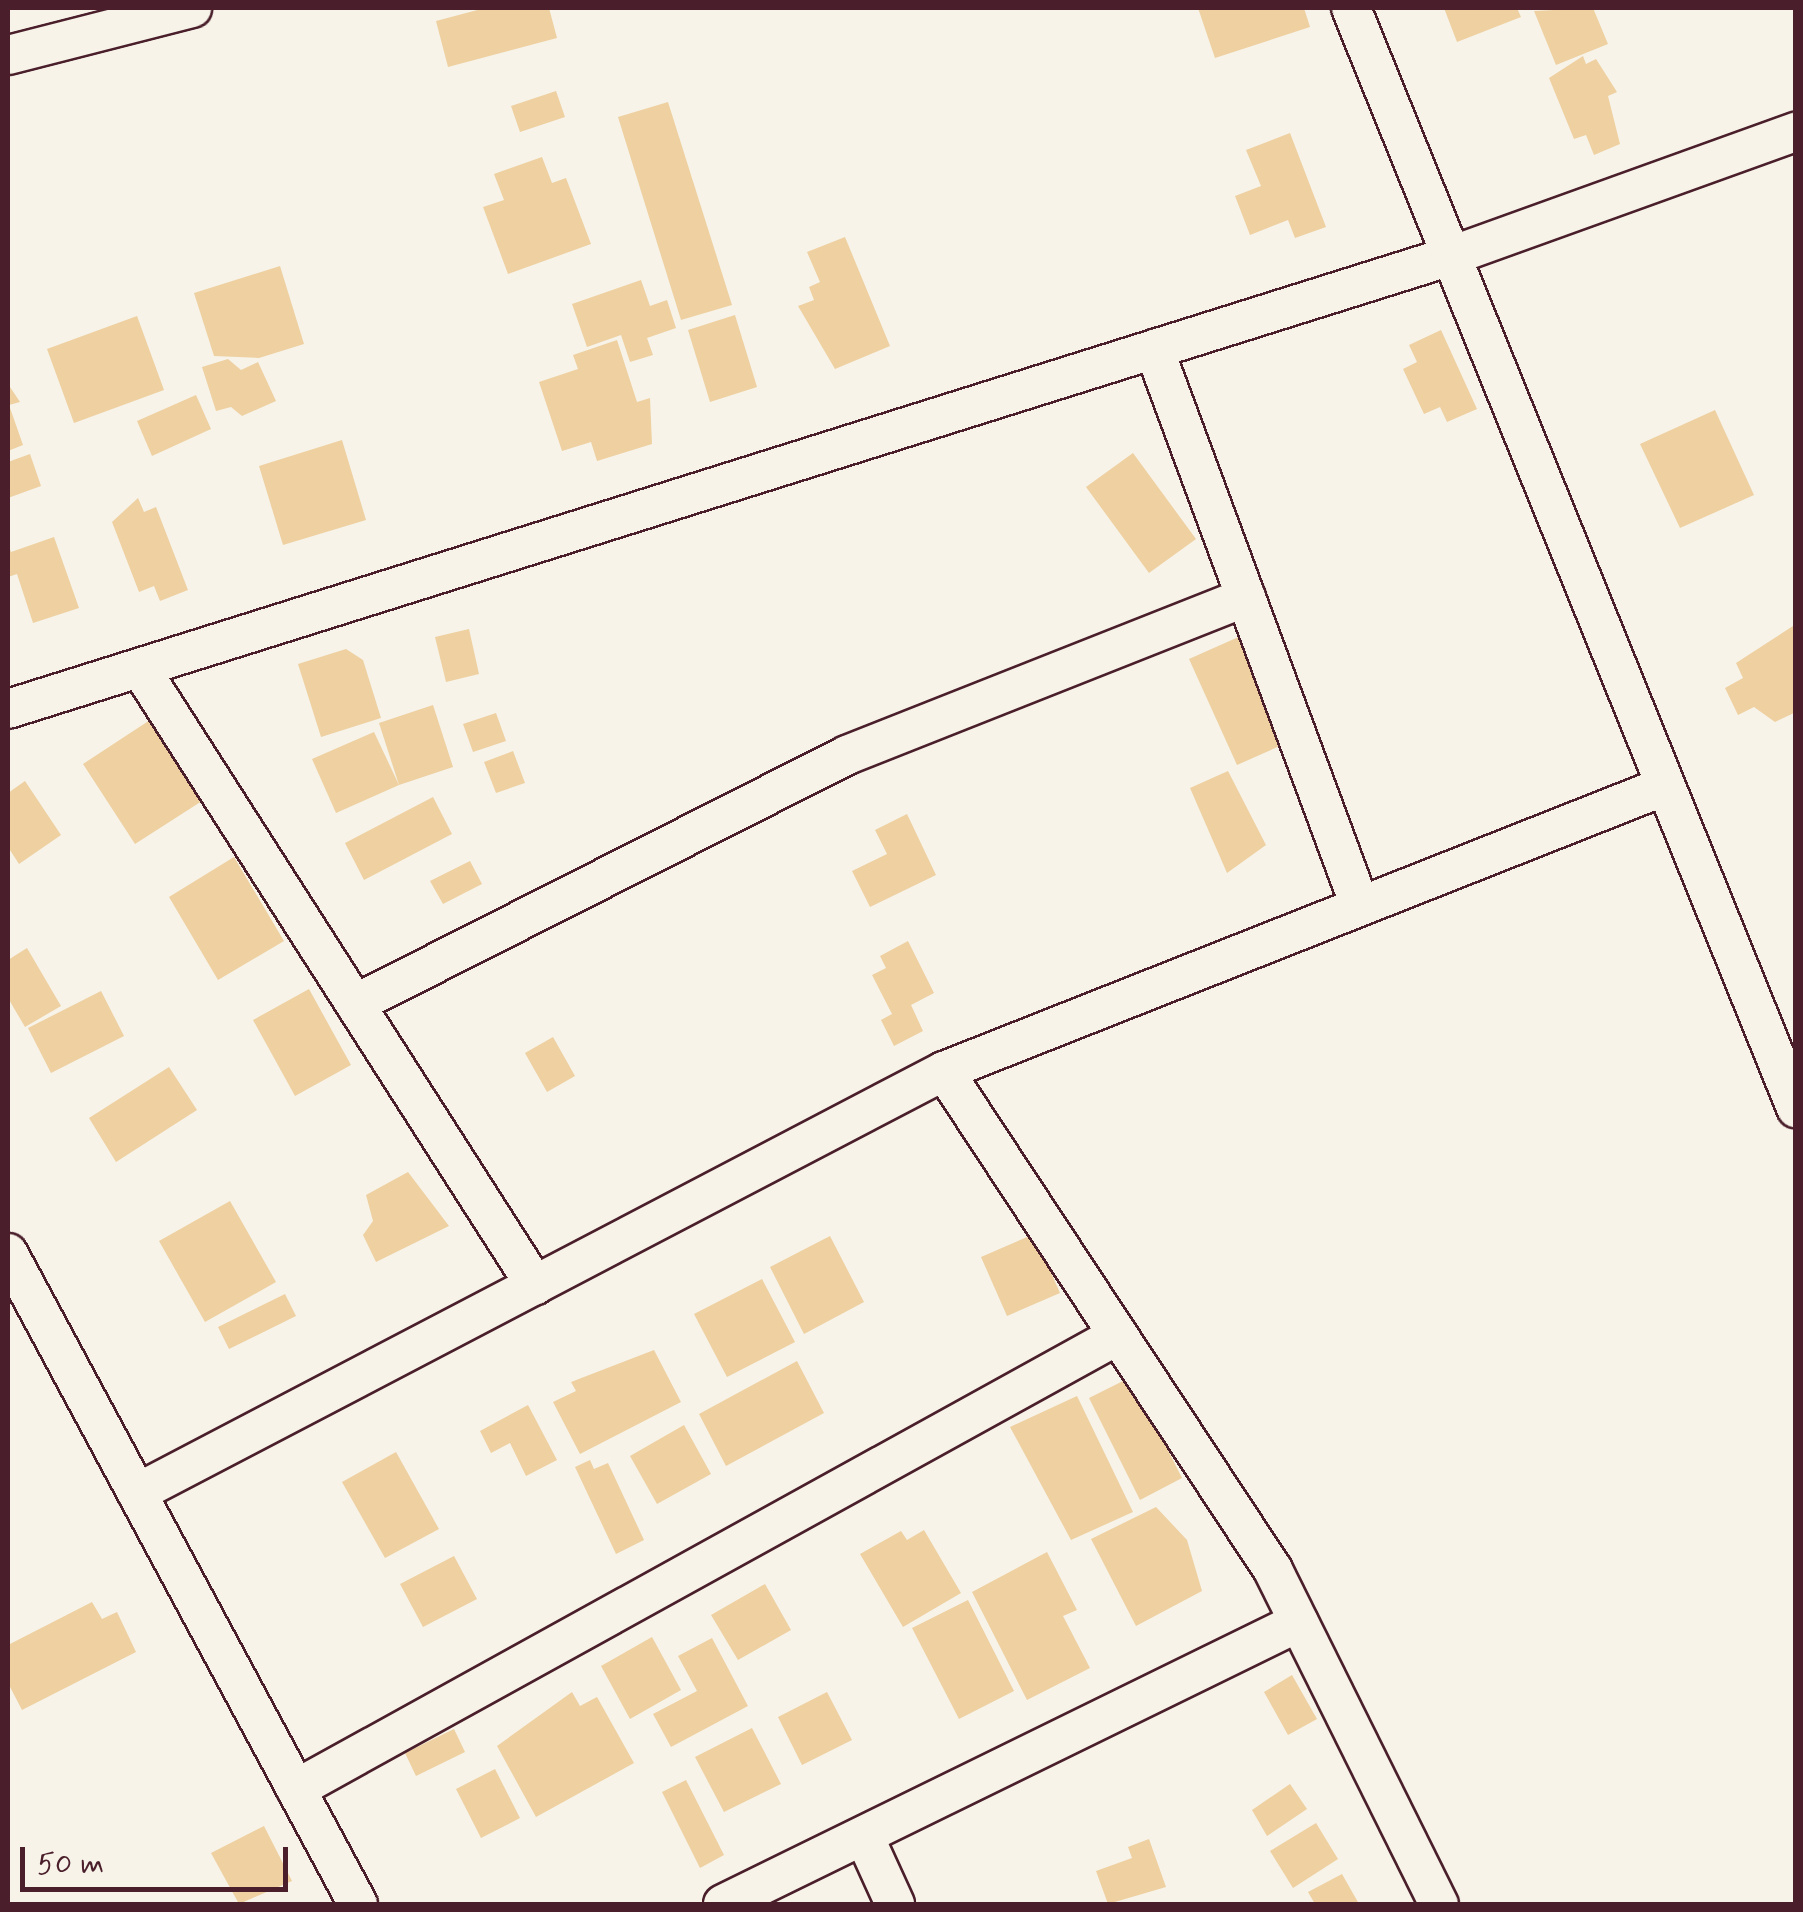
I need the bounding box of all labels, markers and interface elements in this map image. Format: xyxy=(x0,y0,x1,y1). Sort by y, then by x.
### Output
scale bar xyxy=(25,1827,292,1889)
text: 50 m xyxy=(37,1845,104,1884)

